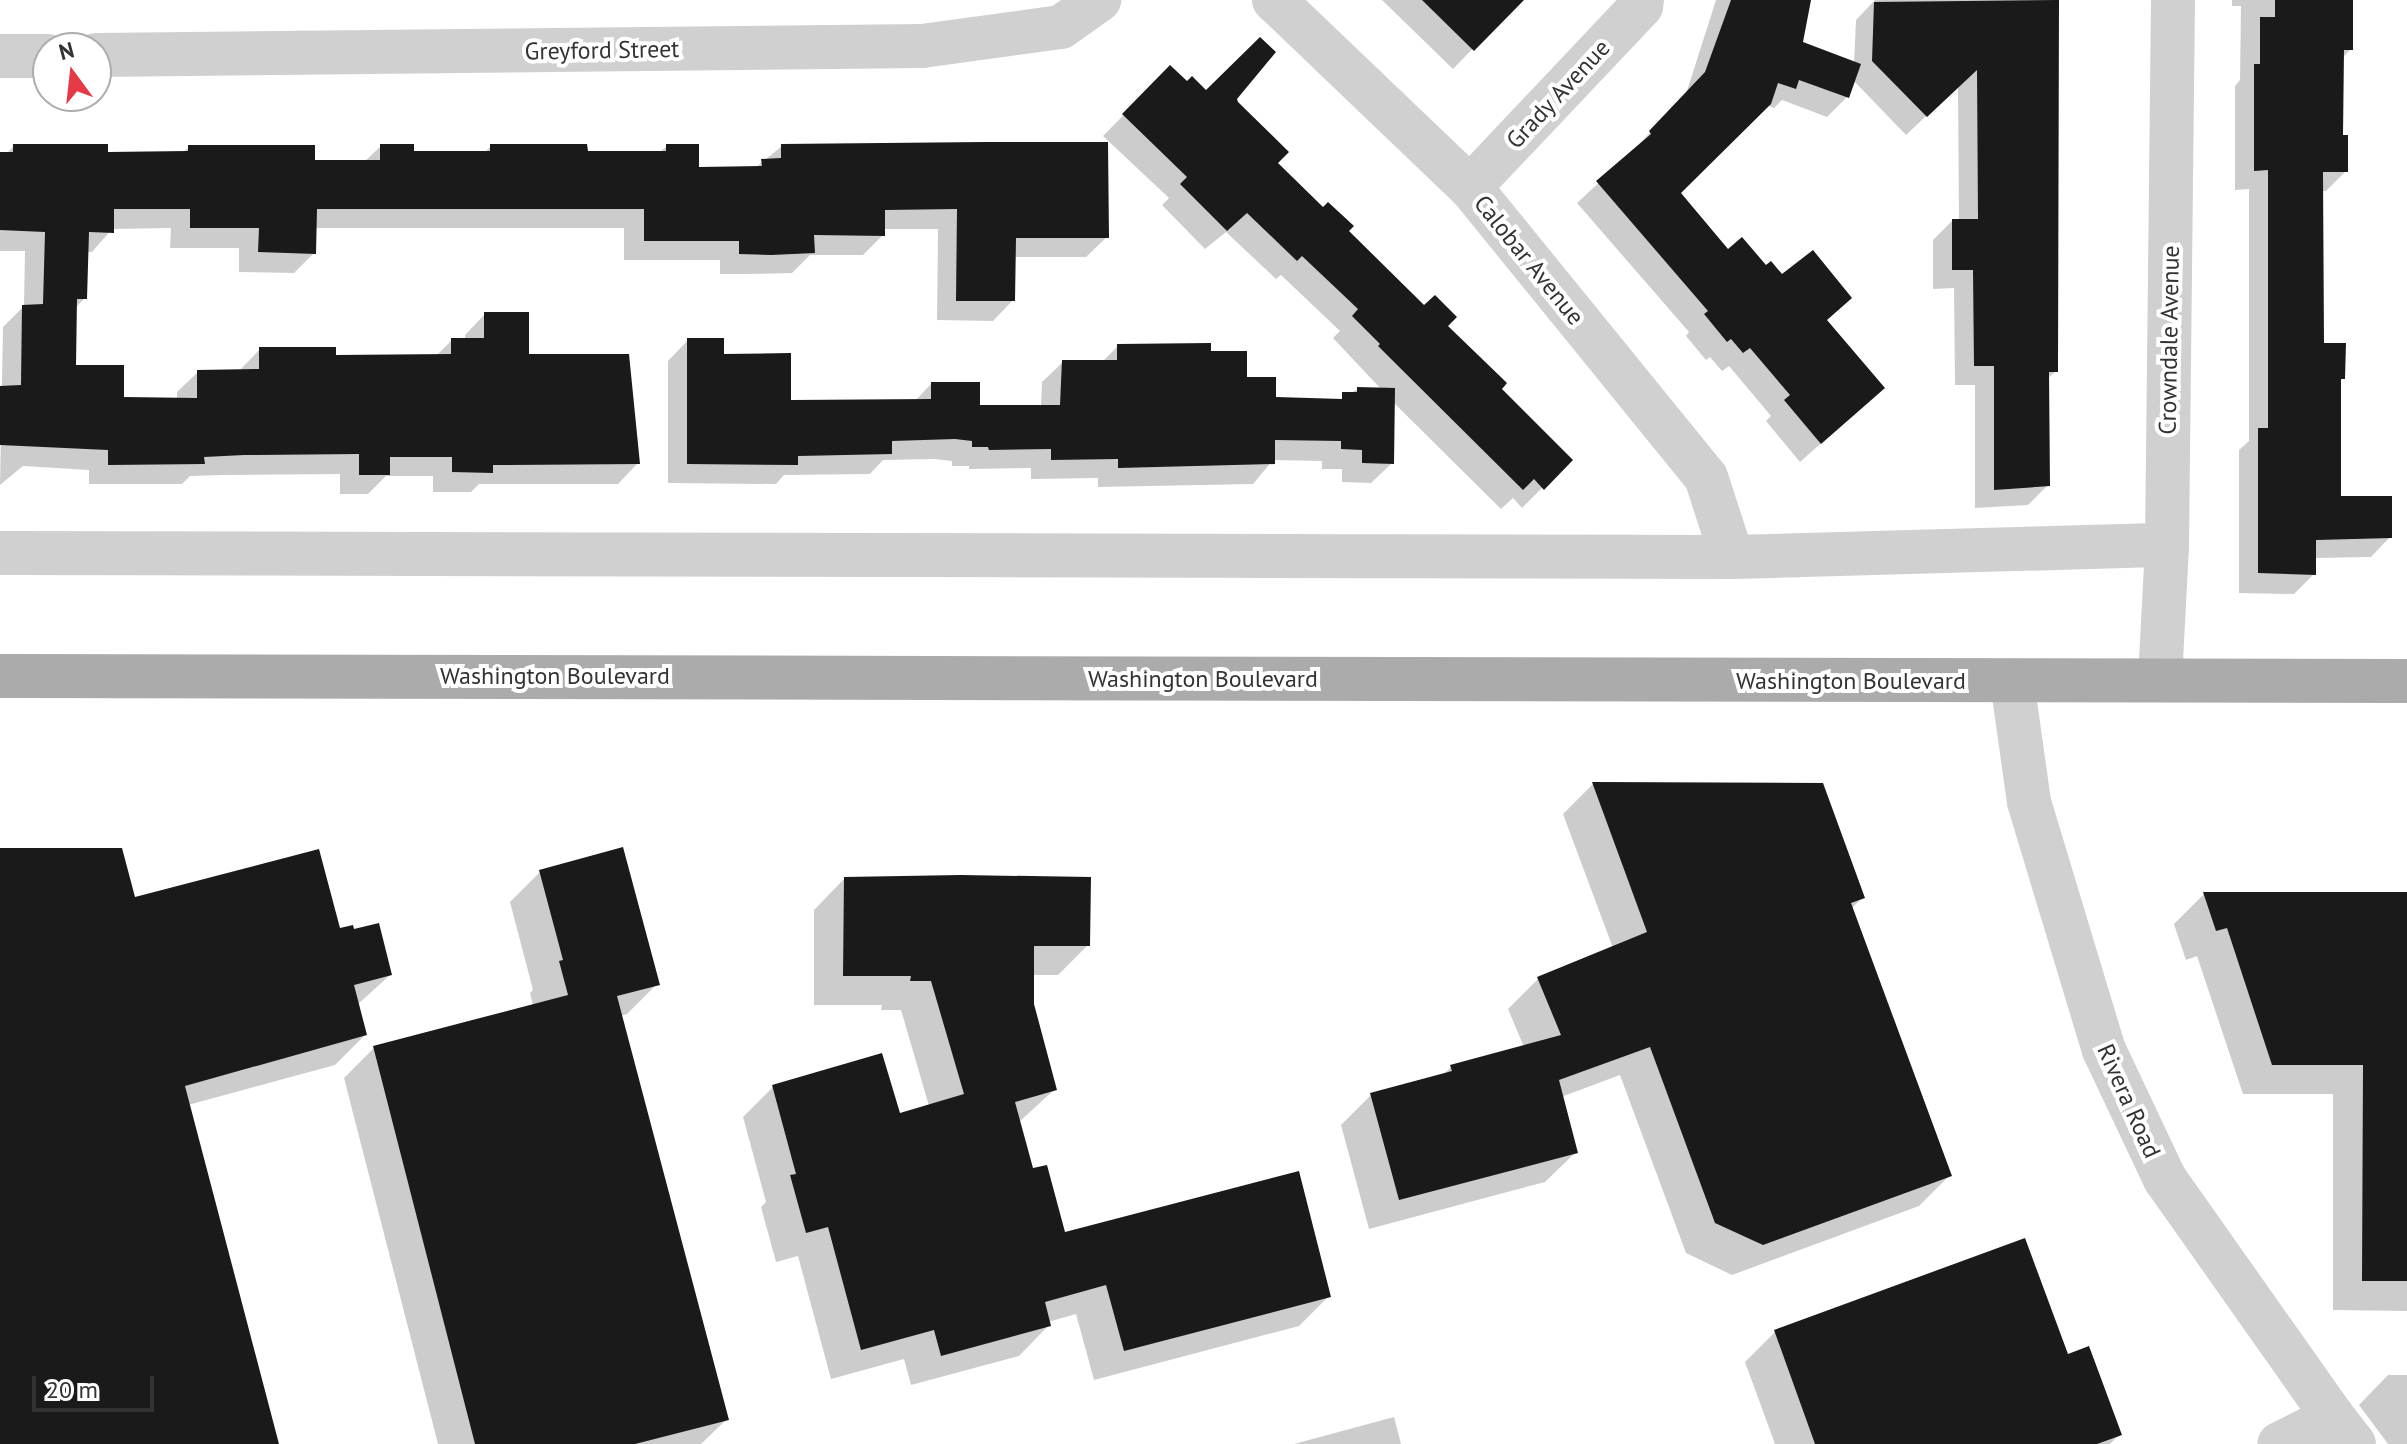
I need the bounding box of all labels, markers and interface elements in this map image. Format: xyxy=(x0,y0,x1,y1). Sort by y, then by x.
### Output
north arrow xyxy=(32,32,112,112)
street label: Grady Avenue xyxy=(1500,33,1616,155)
street label: Greyford Street xyxy=(524,34,680,66)
text: N xyxy=(56,35,77,66)
street label: Calobar Avenue xyxy=(1468,189,1590,331)
street label: Crowndale Avenue xyxy=(2153,245,2185,435)
street label: Washington Boulevard xyxy=(440,662,670,690)
street label: Washington Boulevard xyxy=(1088,665,1318,693)
street label: Washington Boulevard xyxy=(1736,667,1966,695)
street label: Rivera Road xyxy=(2091,1040,2167,1162)
scale bar xyxy=(36,1360,158,1410)
text: 20 m xyxy=(46,1374,98,1405)

